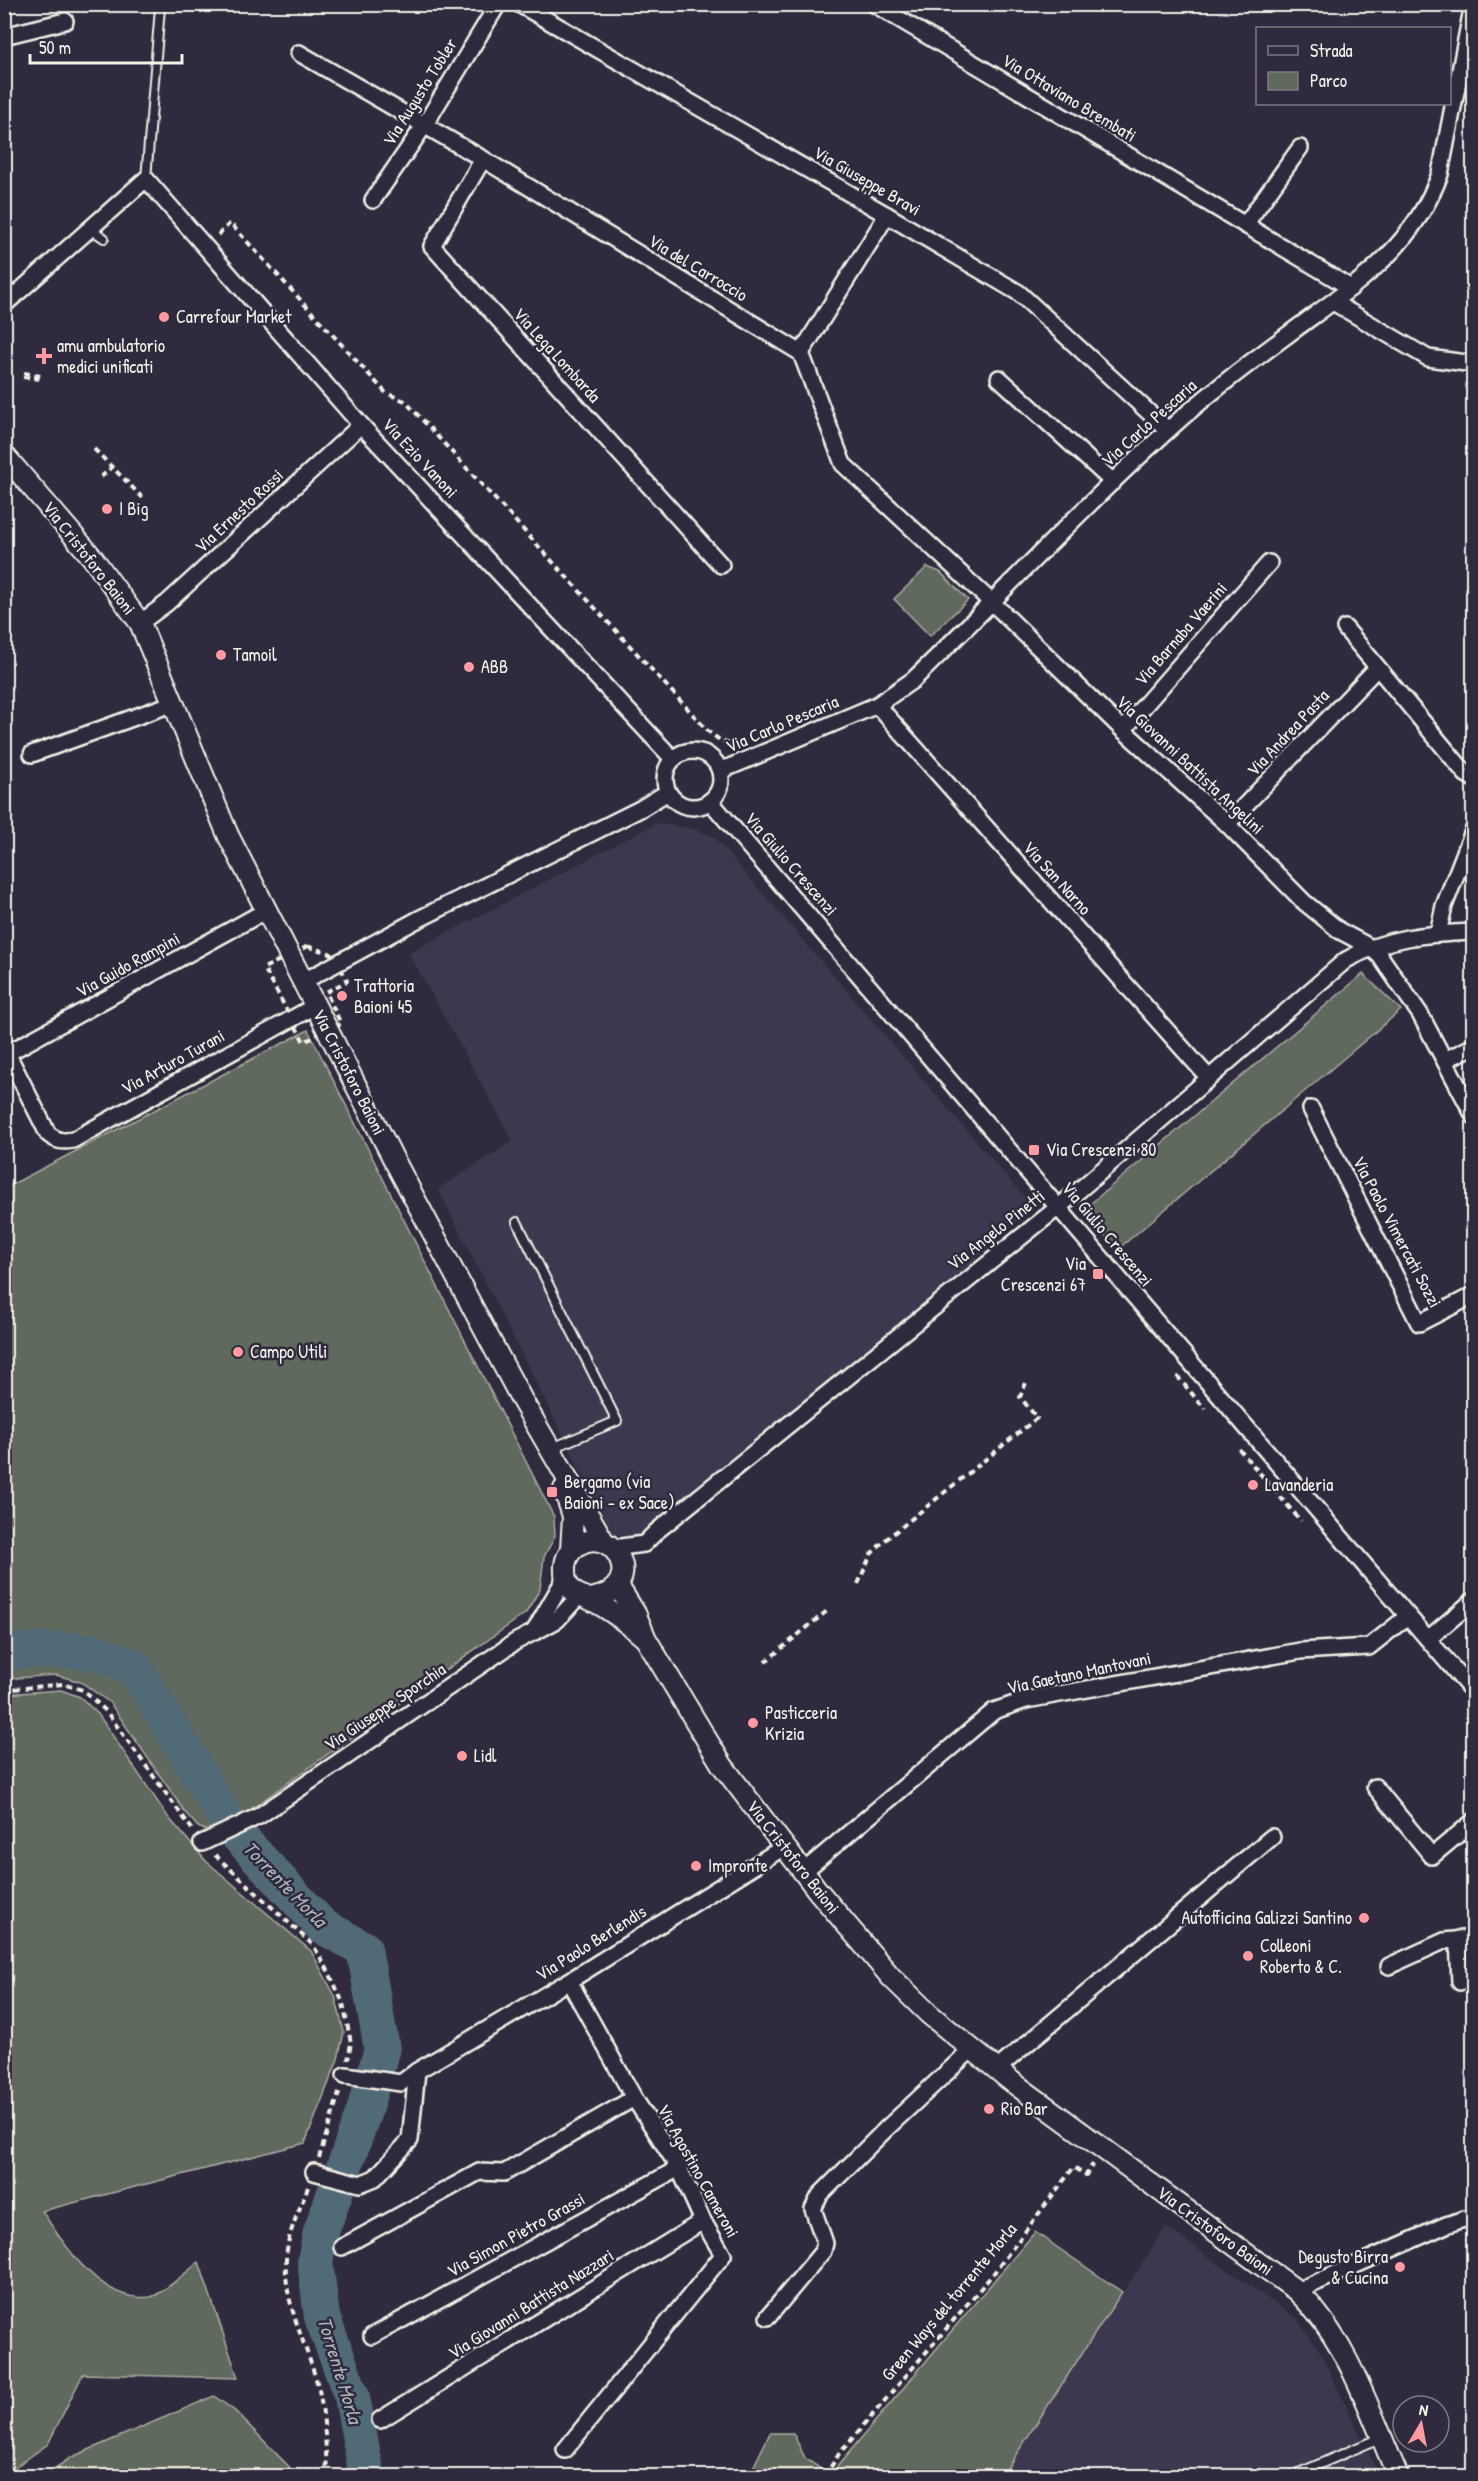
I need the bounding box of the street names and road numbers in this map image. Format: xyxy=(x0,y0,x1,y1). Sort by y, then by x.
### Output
street label: Via Augusto Tobler xyxy=(376,33,463,151)
street label: Via Ottaviano Brembati xyxy=(997,48,1141,148)
street label: Via Giuseppe Bravi xyxy=(809,140,926,221)
street label: Via del Carroccio xyxy=(644,228,753,307)
street label: Via Lega Lombarda xyxy=(508,302,607,408)
street label: Via Carlo Pescaria xyxy=(1096,373,1202,472)
street label: Via Ezio Vanoni xyxy=(377,412,464,503)
street label: Via Ernesto Rossi xyxy=(189,463,289,558)
street label: Via Cristoforo Baioni xyxy=(37,496,142,620)
street label: Via Barnaba Vaerini xyxy=(1129,577,1233,691)
street label: Via Andrea Pasta xyxy=(1241,684,1334,782)
street label: Via Carlo Pescaria xyxy=(722,689,842,759)
street label: Via Giovanni Battista Angelini xyxy=(1111,689,1270,840)
street label: Via Giulio Crescenzi xyxy=(739,806,844,921)
street label: Via San Narno xyxy=(1017,835,1097,920)
street label: Via Guido Rampini xyxy=(71,926,184,1003)
street label: Via Cristoforo Baioni xyxy=(307,1005,392,1139)
street label: Via Arturo Turani xyxy=(117,1023,229,1100)
street label: Via Paolo Vimercati Sozzi xyxy=(1347,1152,1448,1312)
street label: Via Giulio Crescenzi xyxy=(1056,1176,1159,1292)
street label: Via Angelo Pinetti xyxy=(941,1183,1050,1276)
street label: Via Gaetano Mantovani xyxy=(1005,1645,1153,1700)
street label: Via Giuseppe Sporchia xyxy=(319,1657,450,1757)
street label: Via Cristoforo Baioni xyxy=(741,1795,846,1919)
street label: Via Paolo Berlendis xyxy=(531,1899,651,1987)
street label: Via Agostino Cameroni xyxy=(651,2100,745,2242)
street label: Via Cristoforo Baioni xyxy=(1152,2180,1279,2281)
street label: Via Simon Pietro Grassi xyxy=(442,2186,589,2283)
street label: Green Ways del torrente Morla xyxy=(875,2217,1022,2386)
street label: Via Giovanni Battista Nazzari xyxy=(443,2242,618,2365)

